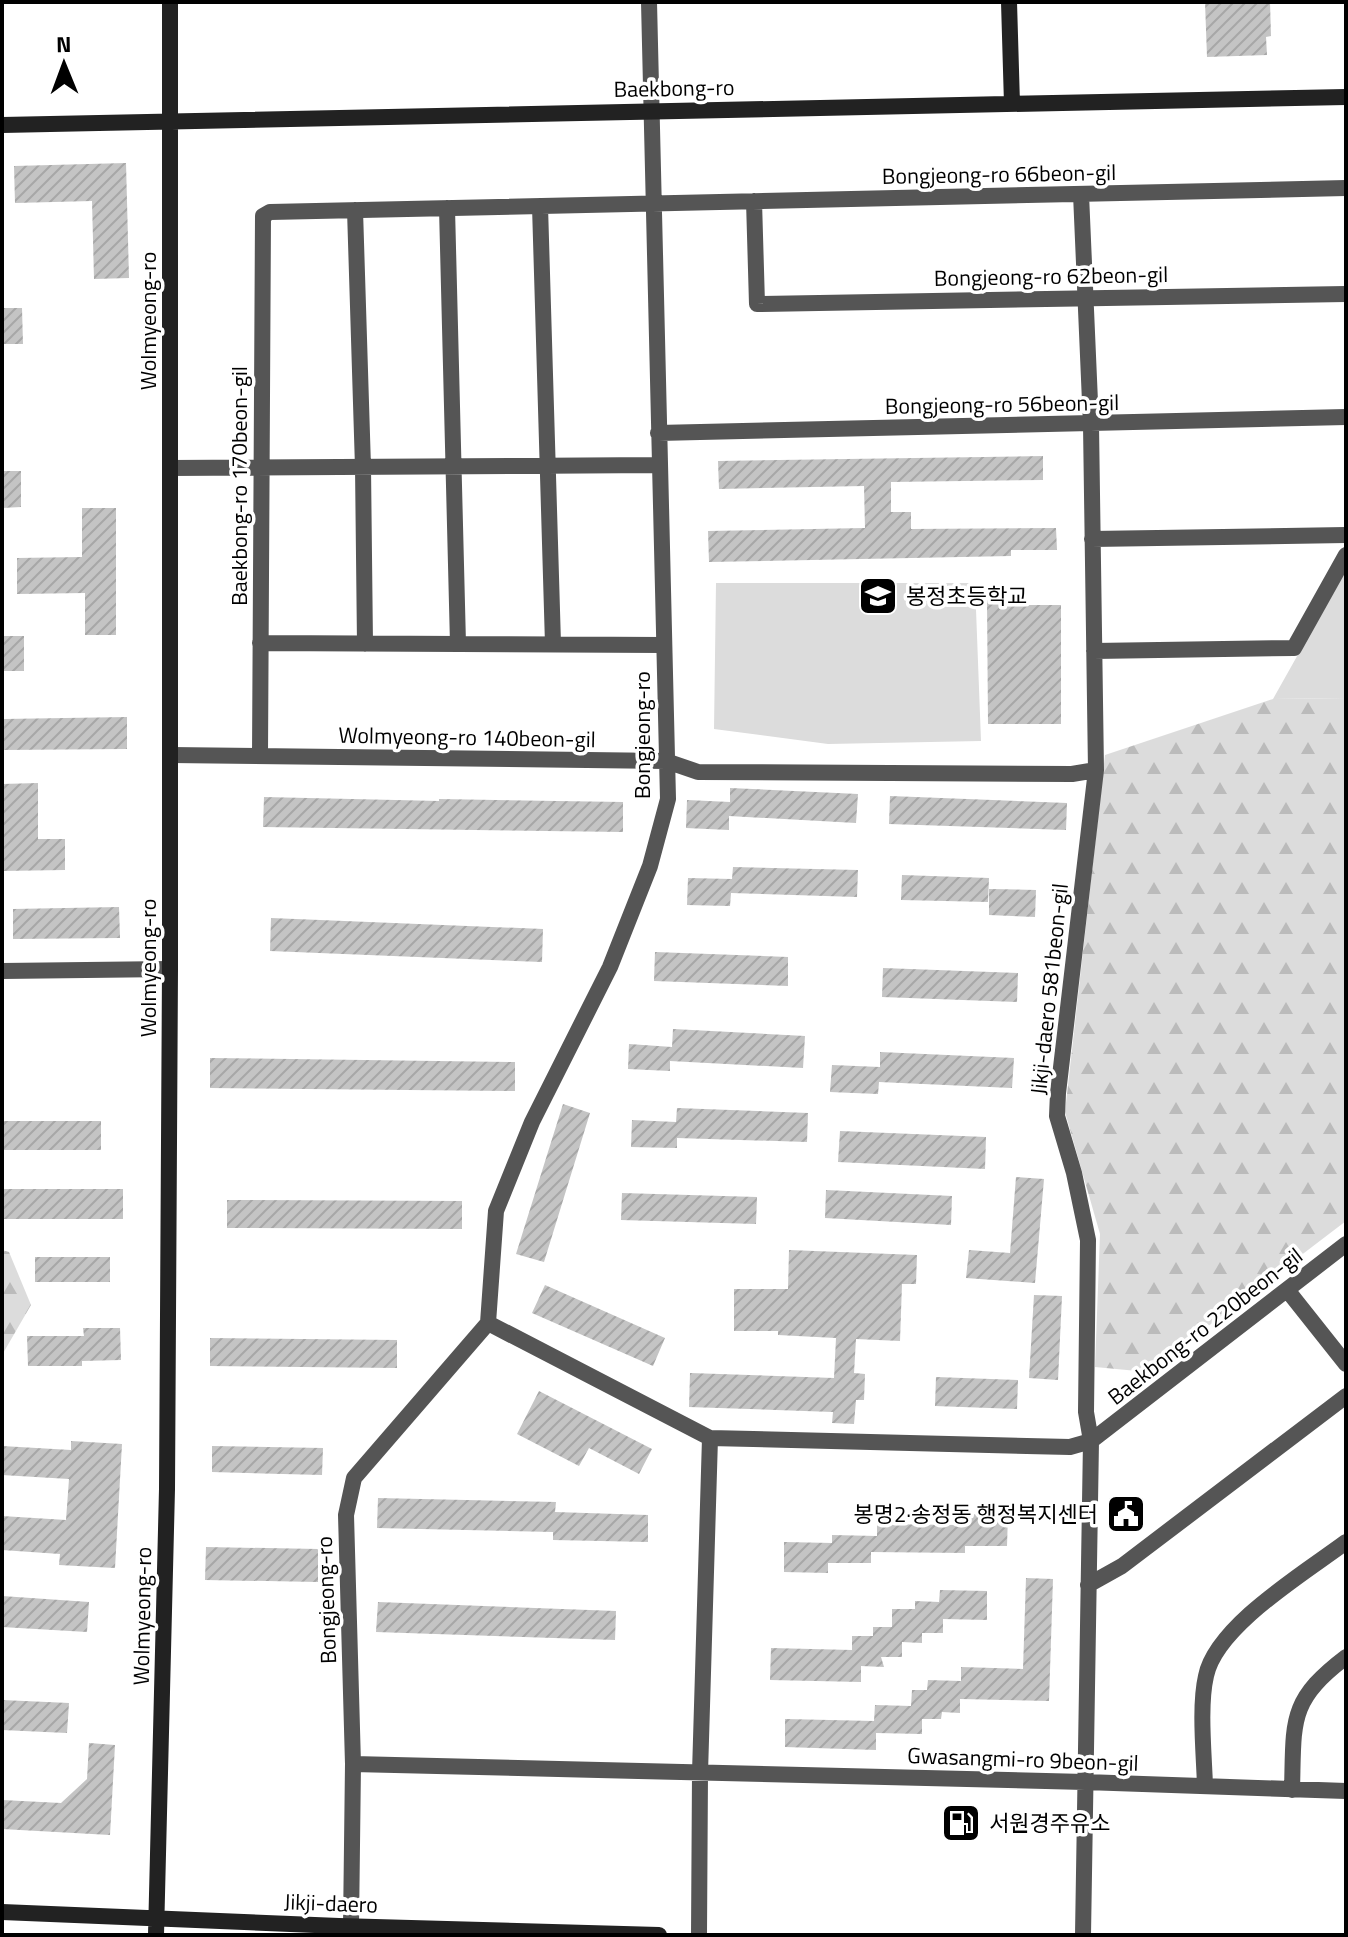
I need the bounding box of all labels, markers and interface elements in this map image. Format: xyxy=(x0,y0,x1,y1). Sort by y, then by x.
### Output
north arrow xyxy=(24,24,104,104)
text: N xyxy=(56,27,72,61)
street label: Baekbong-ro xyxy=(613,70,735,106)
street label: Bongjeong-ro 66beon-gil xyxy=(882,155,1116,193)
street label: Wolmyeong-ro xyxy=(131,252,165,390)
street label: Bongjeong-ro 62beon-gil xyxy=(934,257,1168,295)
street label: Baekbong-ro 170beon-gil xyxy=(222,366,256,606)
street label: Bongjeong-ro 56beon-gil xyxy=(885,385,1119,423)
school or university icon: 봉정초등학교 xyxy=(857,575,899,617)
place label: 봉정초등학교 xyxy=(906,579,1027,613)
street label: Bongjeong-ro xyxy=(625,671,659,799)
street label: Wolmyeong-ro 140beon-gil xyxy=(338,718,596,756)
street label: Jikji-daero 581beon-gil xyxy=(1021,882,1077,1096)
street label: Wolmyeong-ro xyxy=(131,899,165,1037)
street label: Baekbong-ro 220beon-gil xyxy=(1100,1239,1310,1413)
public building icon: 봉명2·송정동 행정복지센터 xyxy=(1105,1493,1147,1535)
place label: 봉명2·송정동 행정복지센터 xyxy=(853,1497,1098,1531)
street label: Bongjeong-ro xyxy=(307,1536,345,1664)
street label: Wolmyeong-ro xyxy=(124,1546,160,1686)
street label: Gwasangmi-ro 9beon-gil xyxy=(907,1738,1139,1780)
fuel station icon: 서원경주유소 xyxy=(940,1802,982,1844)
place label: 서원경주유소 xyxy=(989,1806,1110,1840)
street label: Jikji-daero xyxy=(284,1884,378,1922)

